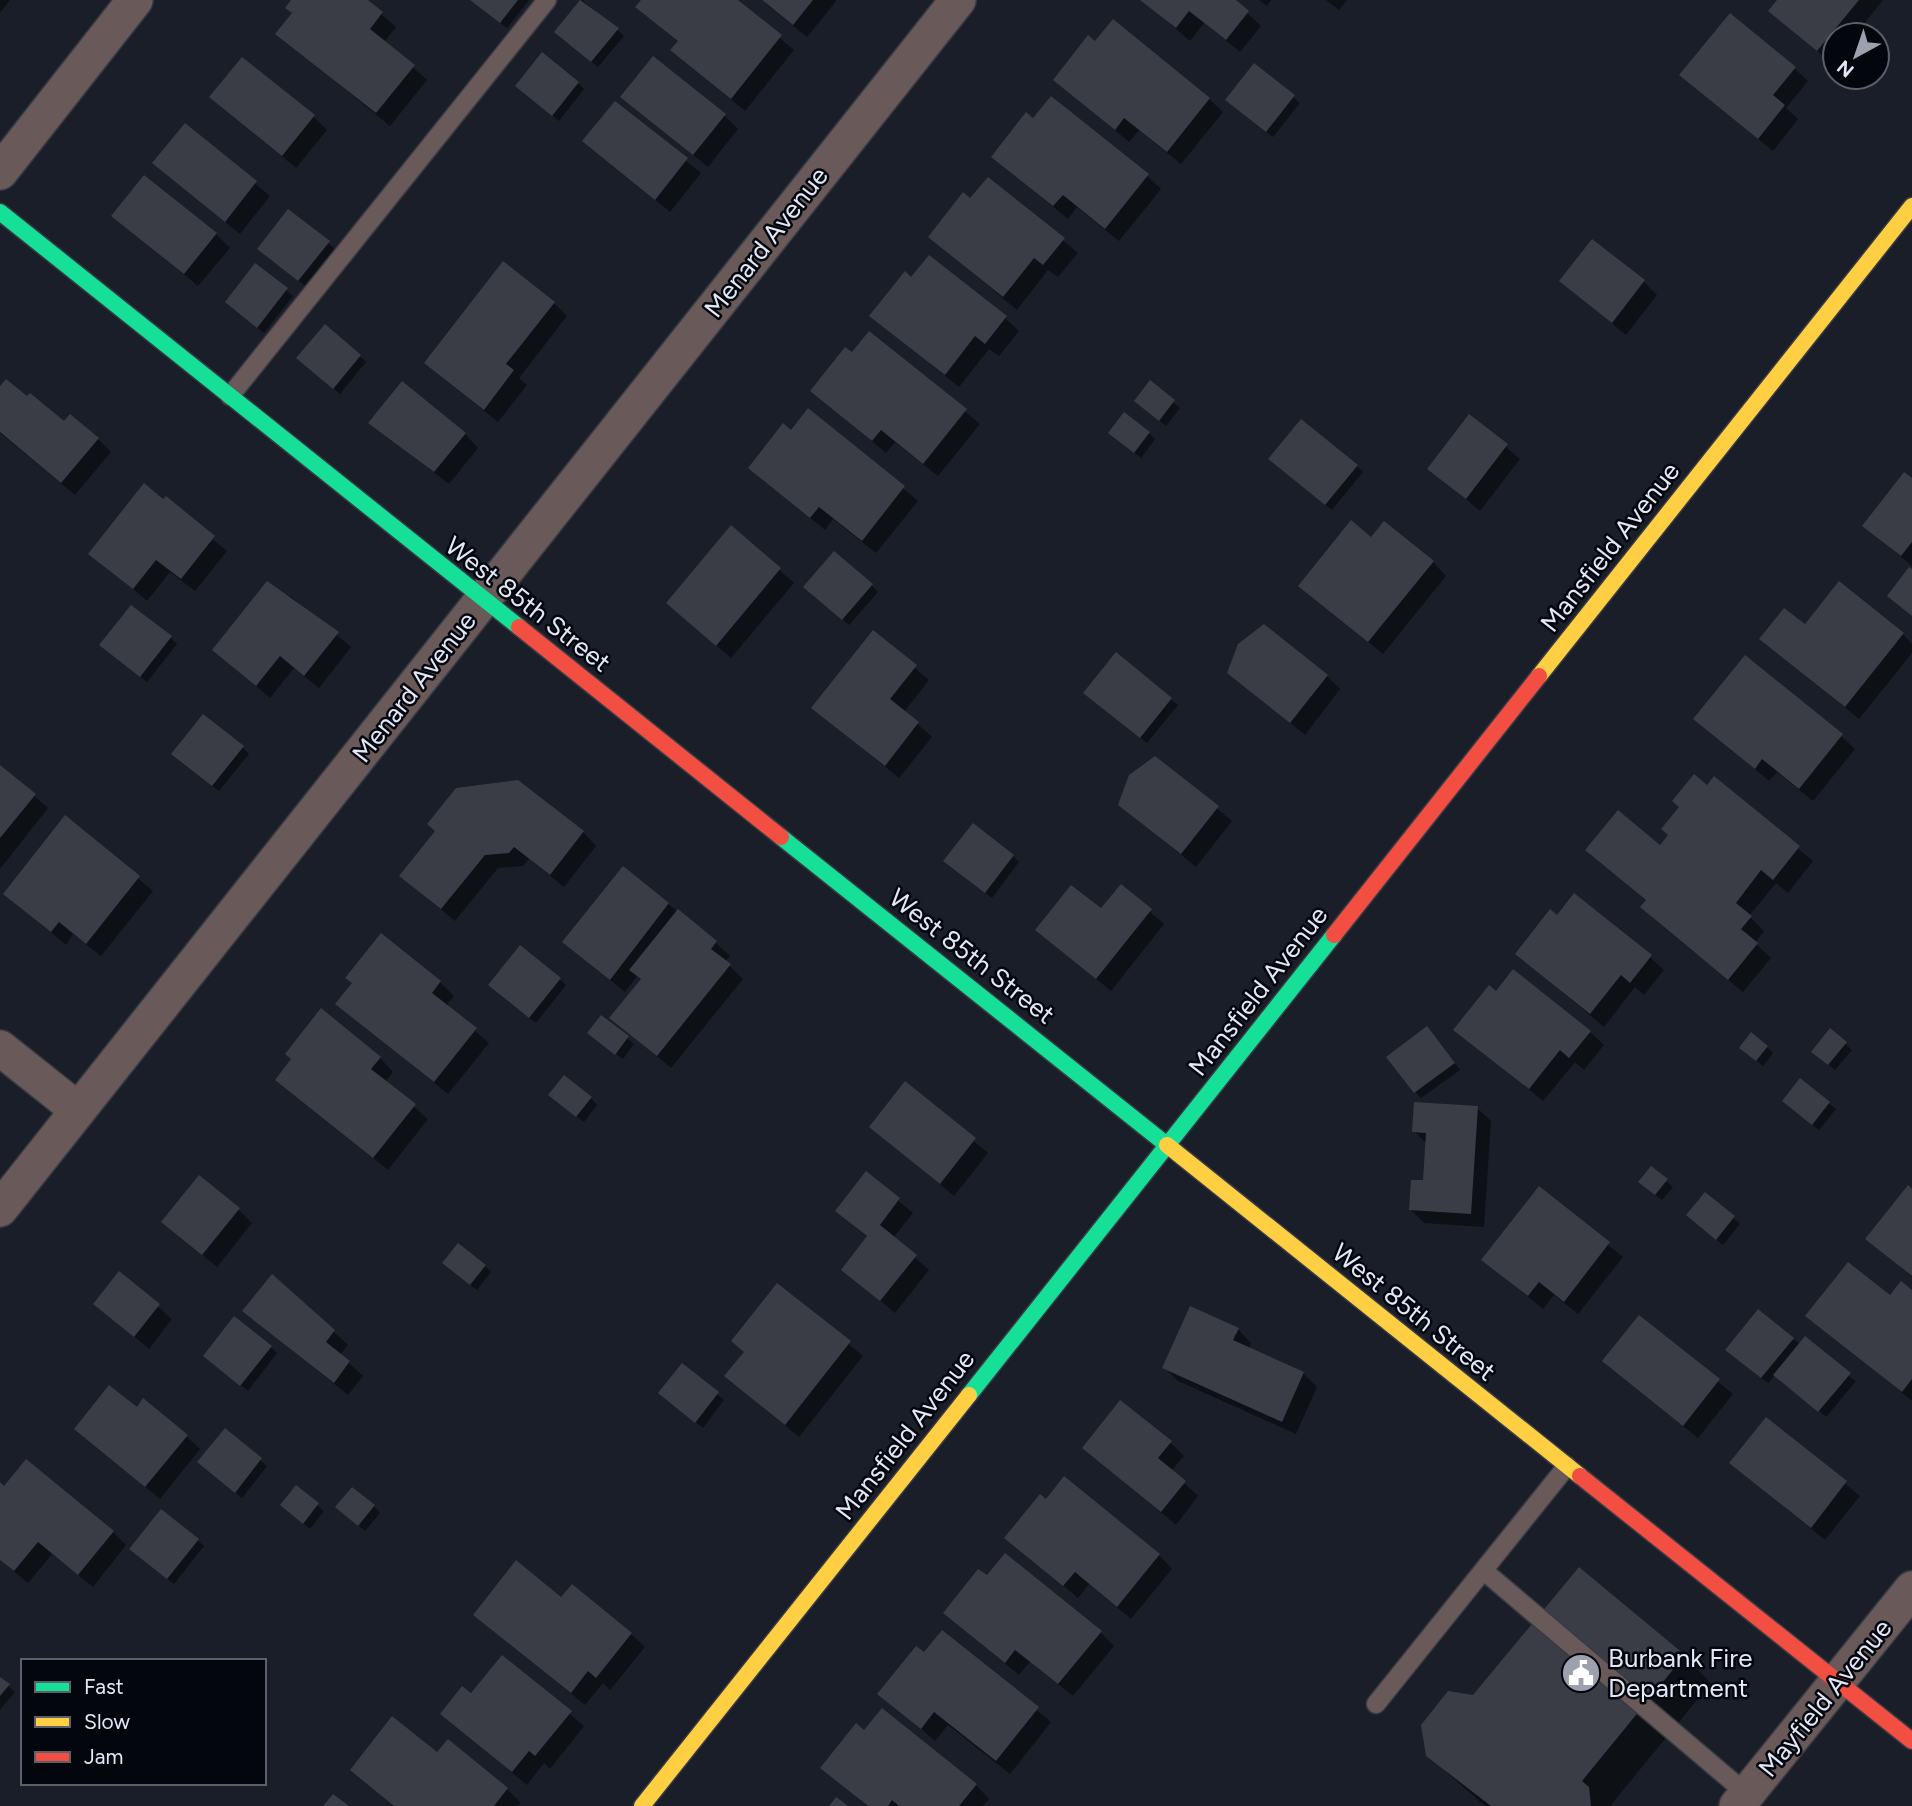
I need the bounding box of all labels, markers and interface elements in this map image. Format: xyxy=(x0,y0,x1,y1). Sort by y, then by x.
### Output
north arrow xyxy=(1821,21,1891,91)
text: N xyxy=(1832,55,1858,82)
street label: Menard Avenue xyxy=(697,160,835,324)
street label: Mansfield Avenue xyxy=(1534,456,1686,638)
street label: West 85th Street xyxy=(439,530,617,679)
street label: Menard Avenue xyxy=(345,605,483,769)
street label: West 85th Street xyxy=(883,882,1061,1031)
street label: Mansfield Avenue xyxy=(1182,900,1334,1082)
street label: West 85th Street xyxy=(1326,1236,1502,1388)
street label: Mansfield Avenue xyxy=(829,1344,981,1526)
street label: Mayfield Avenue xyxy=(1752,1613,1898,1783)
place label: Burbank Fire Department xyxy=(1608,1642,1752,1704)
public building icon: Burbank Fire Department xyxy=(1560,1652,1602,1694)
legend xyxy=(21,1659,266,1785)
text: Fast xyxy=(84,1674,124,1699)
text: Slow xyxy=(84,1709,130,1734)
text: Jam xyxy=(84,1744,123,1769)

